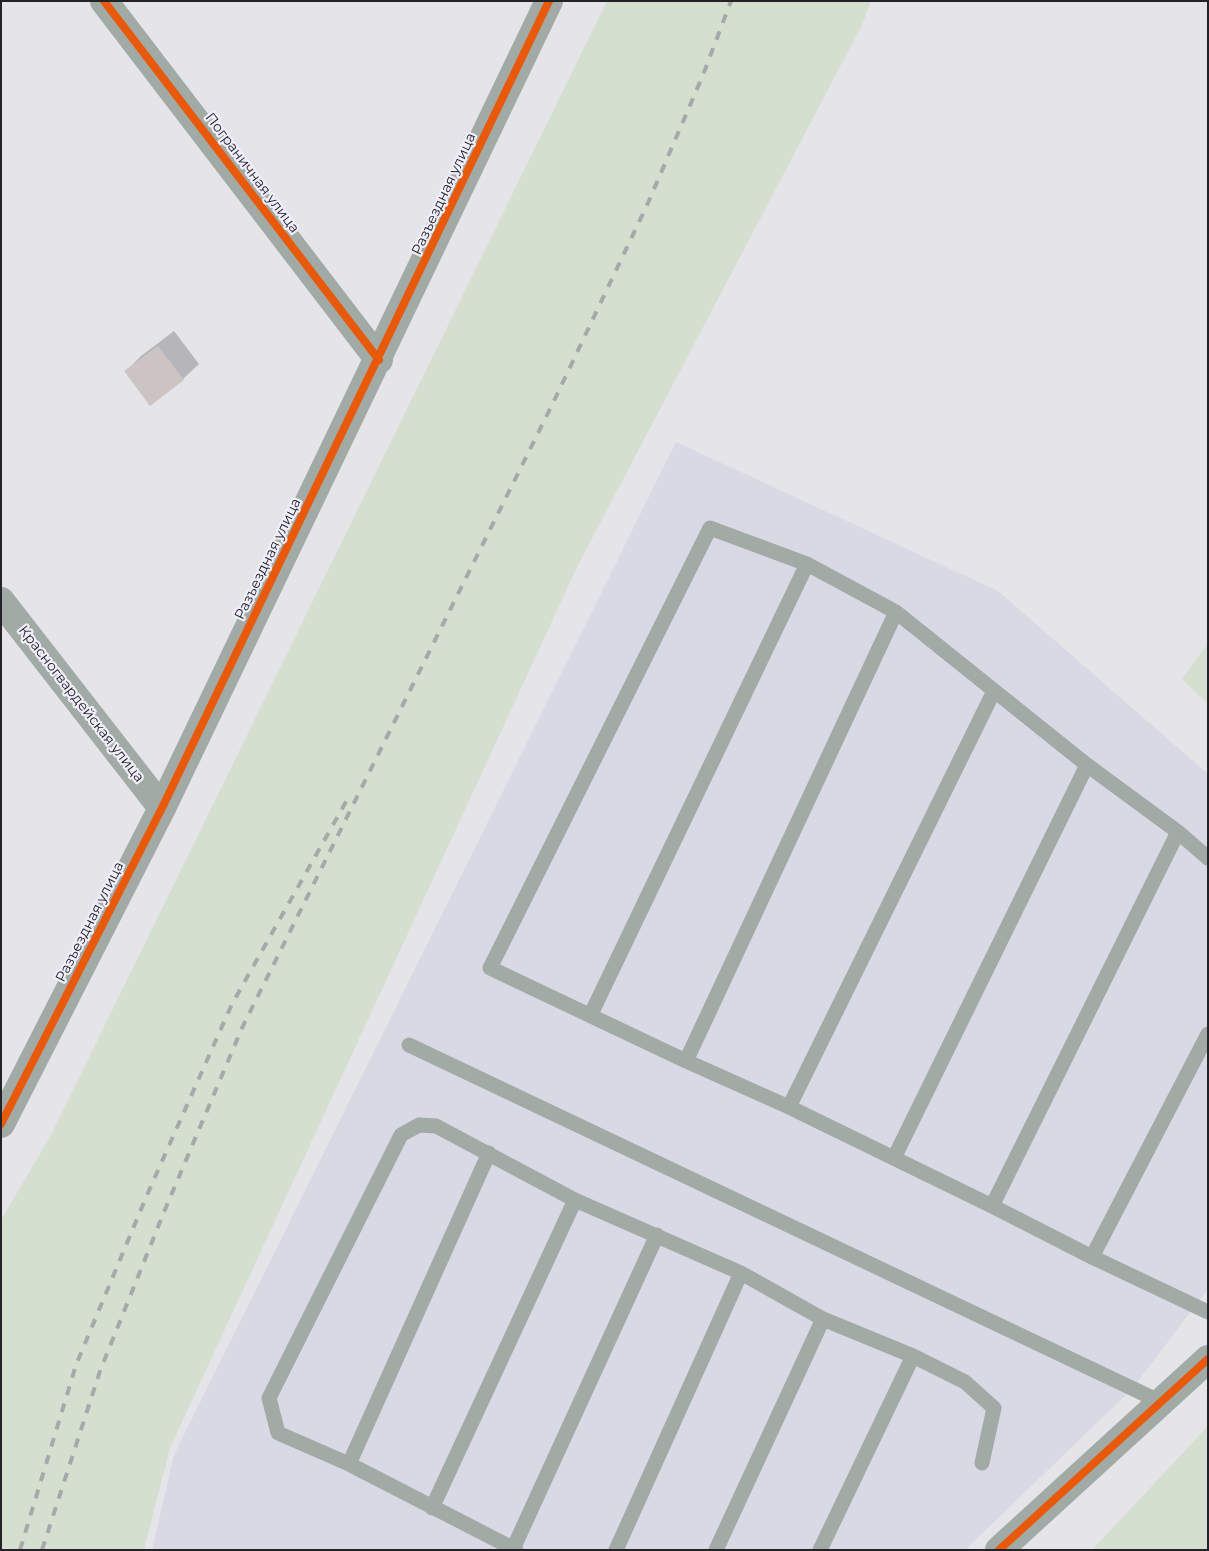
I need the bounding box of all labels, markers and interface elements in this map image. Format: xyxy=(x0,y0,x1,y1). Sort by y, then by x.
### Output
street label: Пограничная улица xyxy=(201,110,303,236)
street label: Разъездная улица xyxy=(408,130,480,258)
street label: Разъездная улица xyxy=(231,496,305,622)
street label: Красногвардейская улица xyxy=(15,622,147,786)
street label: Разъездная улица xyxy=(52,859,128,985)

